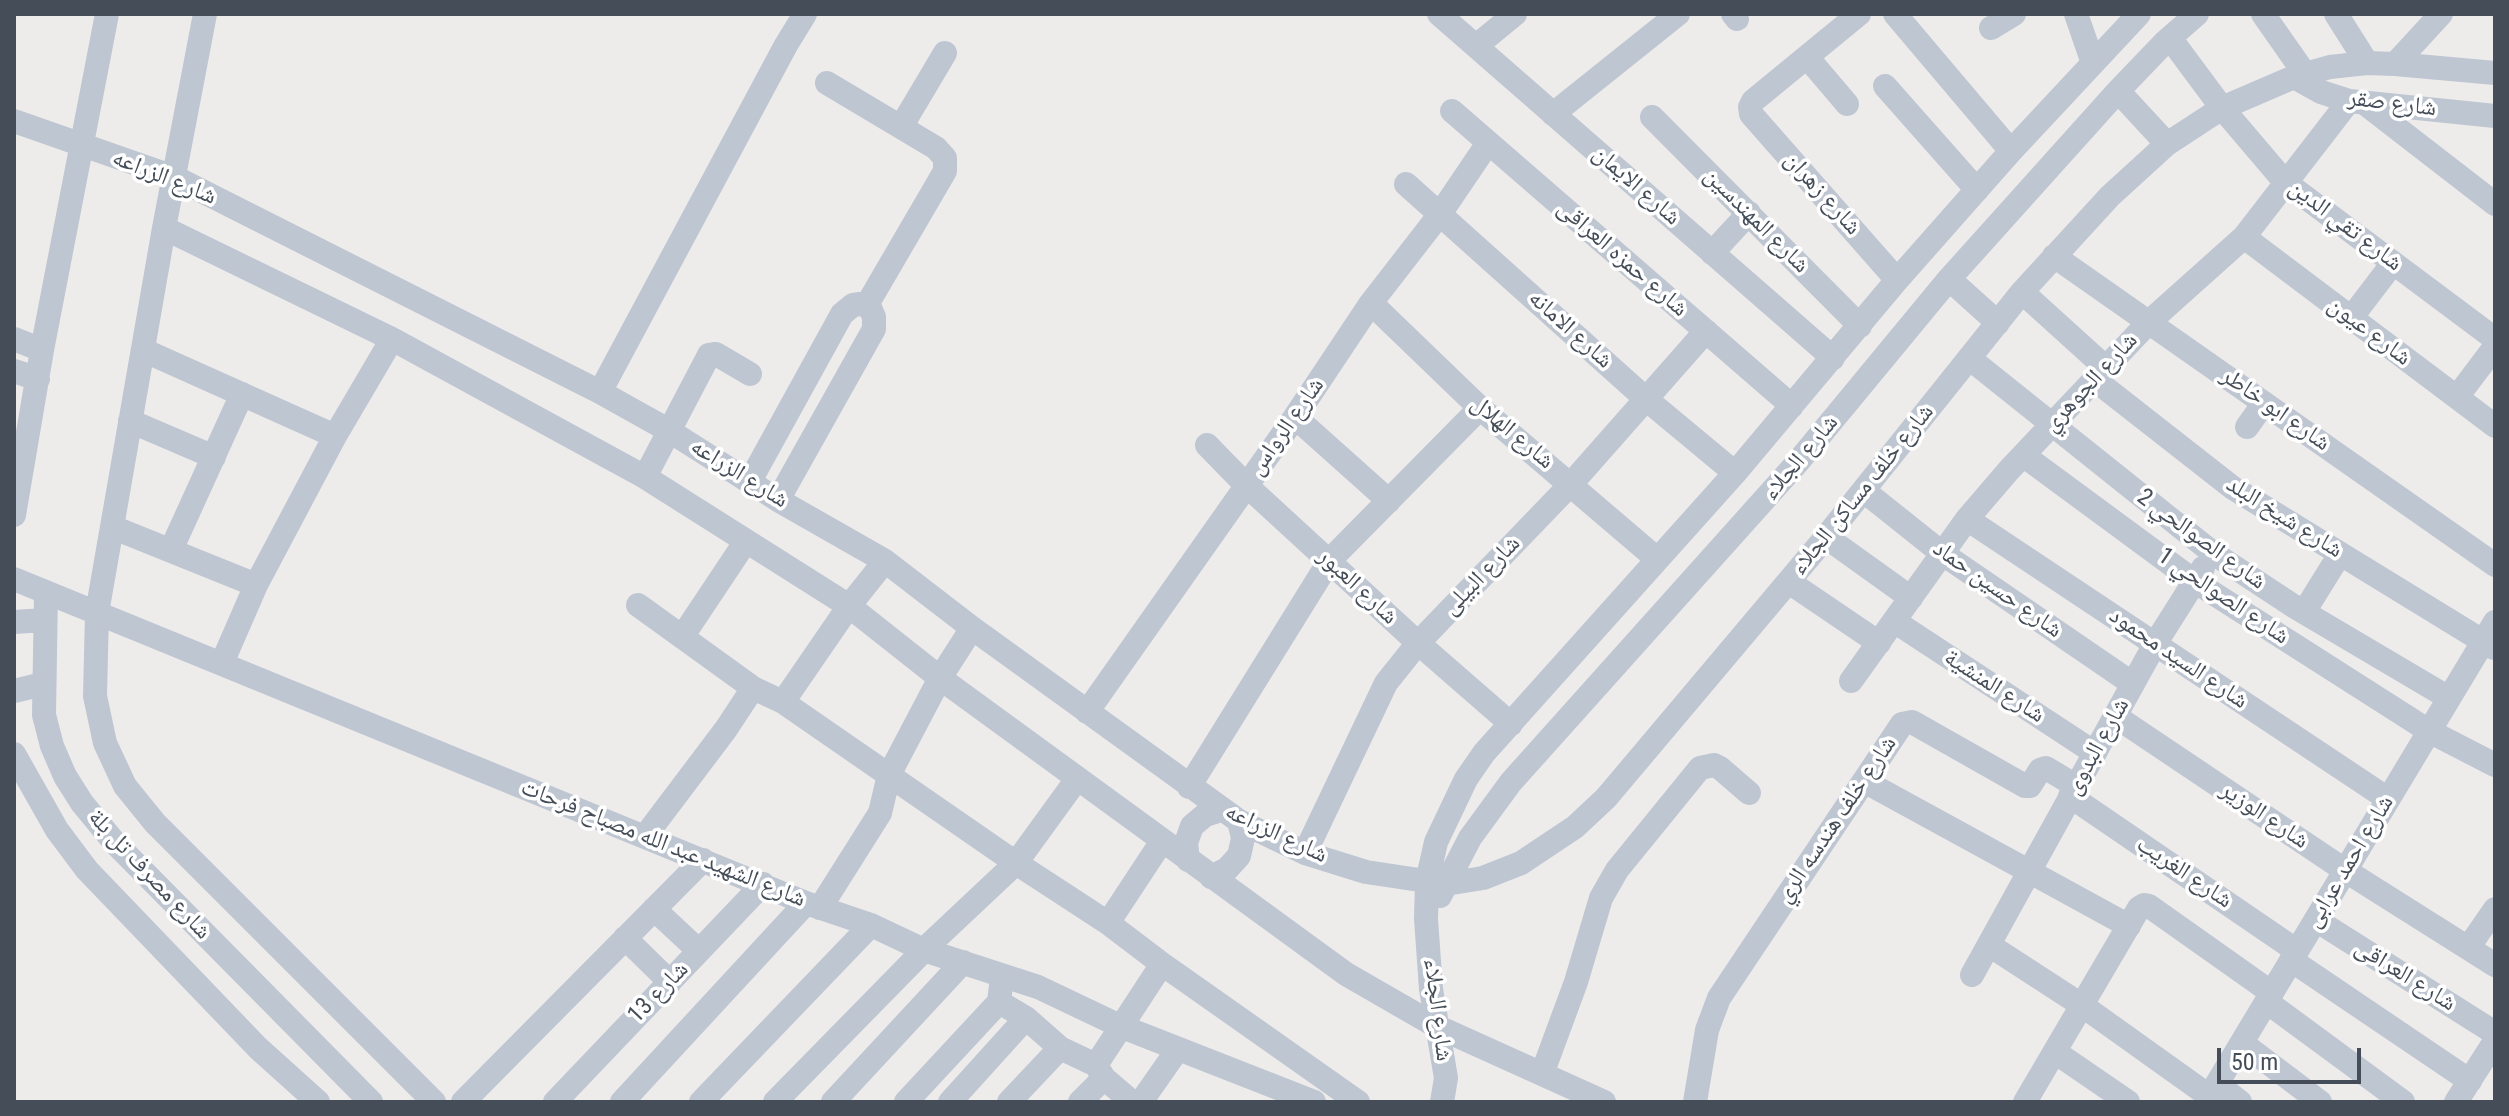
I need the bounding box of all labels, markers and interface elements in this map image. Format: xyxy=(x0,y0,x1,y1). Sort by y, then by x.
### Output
street label: شارع صقر xyxy=(2346,84,2438,124)
street label: شارع الايمان xyxy=(1586,140,1686,232)
street label: شارع الزراعه xyxy=(108,144,220,212)
street label: شارع زهران xyxy=(1777,146,1867,242)
street label: شارع المهندسين xyxy=(1697,162,1815,280)
street label: شارع تقي الدين xyxy=(2282,174,2408,278)
street label: شارع حمزه العراقى xyxy=(1551,194,1693,324)
street label: شارع الامانه xyxy=(1522,285,1618,375)
street label: شارع عيون xyxy=(2322,291,2416,373)
street label: شارع الجوهري xyxy=(2038,327,2144,439)
street label: شارع ابو خاطر xyxy=(2215,362,2335,458)
street label: شارع الرواس xyxy=(1243,373,1331,481)
street label: شارع الهلال xyxy=(1464,390,1560,476)
street label: شارع خلف مساكن الجلاء xyxy=(1785,399,1941,581)
street label: شارع الجلاء xyxy=(1757,409,1845,507)
street label: شارع الزراعه xyxy=(685,433,793,515)
street label: شارع شيخ البلد xyxy=(2220,471,2348,565)
street label: شارع الصوالحي 2 xyxy=(2131,484,2271,596)
street label: شارع البيلى xyxy=(1437,530,1527,622)
street label: شارع حسين حماد xyxy=(1927,535,2067,645)
street label: شارع الصوالحي 1 xyxy=(2152,542,2294,652)
street label: شارع العبور xyxy=(1311,543,1403,631)
street label: شارع السيد محمود xyxy=(2103,602,2253,716)
street label: شارع المنشية xyxy=(1938,644,2050,730)
street label: شارع البدوى xyxy=(2060,693,2136,801)
street label: شارع خلف هندسه الري xyxy=(1770,731,1904,909)
street label: شارع الشهيد عبد الله مصباح فرحات xyxy=(516,774,810,914)
street label: شارع الوزير xyxy=(2214,776,2314,856)
street label: شارع احمد عرابى xyxy=(2299,791,2401,933)
street label: شارع الزراعه xyxy=(1220,798,1332,870)
street label: شارع مصرف تل بلة xyxy=(81,804,217,946)
street label: شارع الغريب xyxy=(2131,830,2237,916)
street label: شارع العراقى xyxy=(2349,934,2461,1018)
street label: شارع 13 xyxy=(623,956,695,1030)
street label: شارع الجلاء xyxy=(1416,957,1458,1063)
scale bar xyxy=(2221,1032,2365,1082)
text: 50 m xyxy=(2231,1048,2278,1076)

